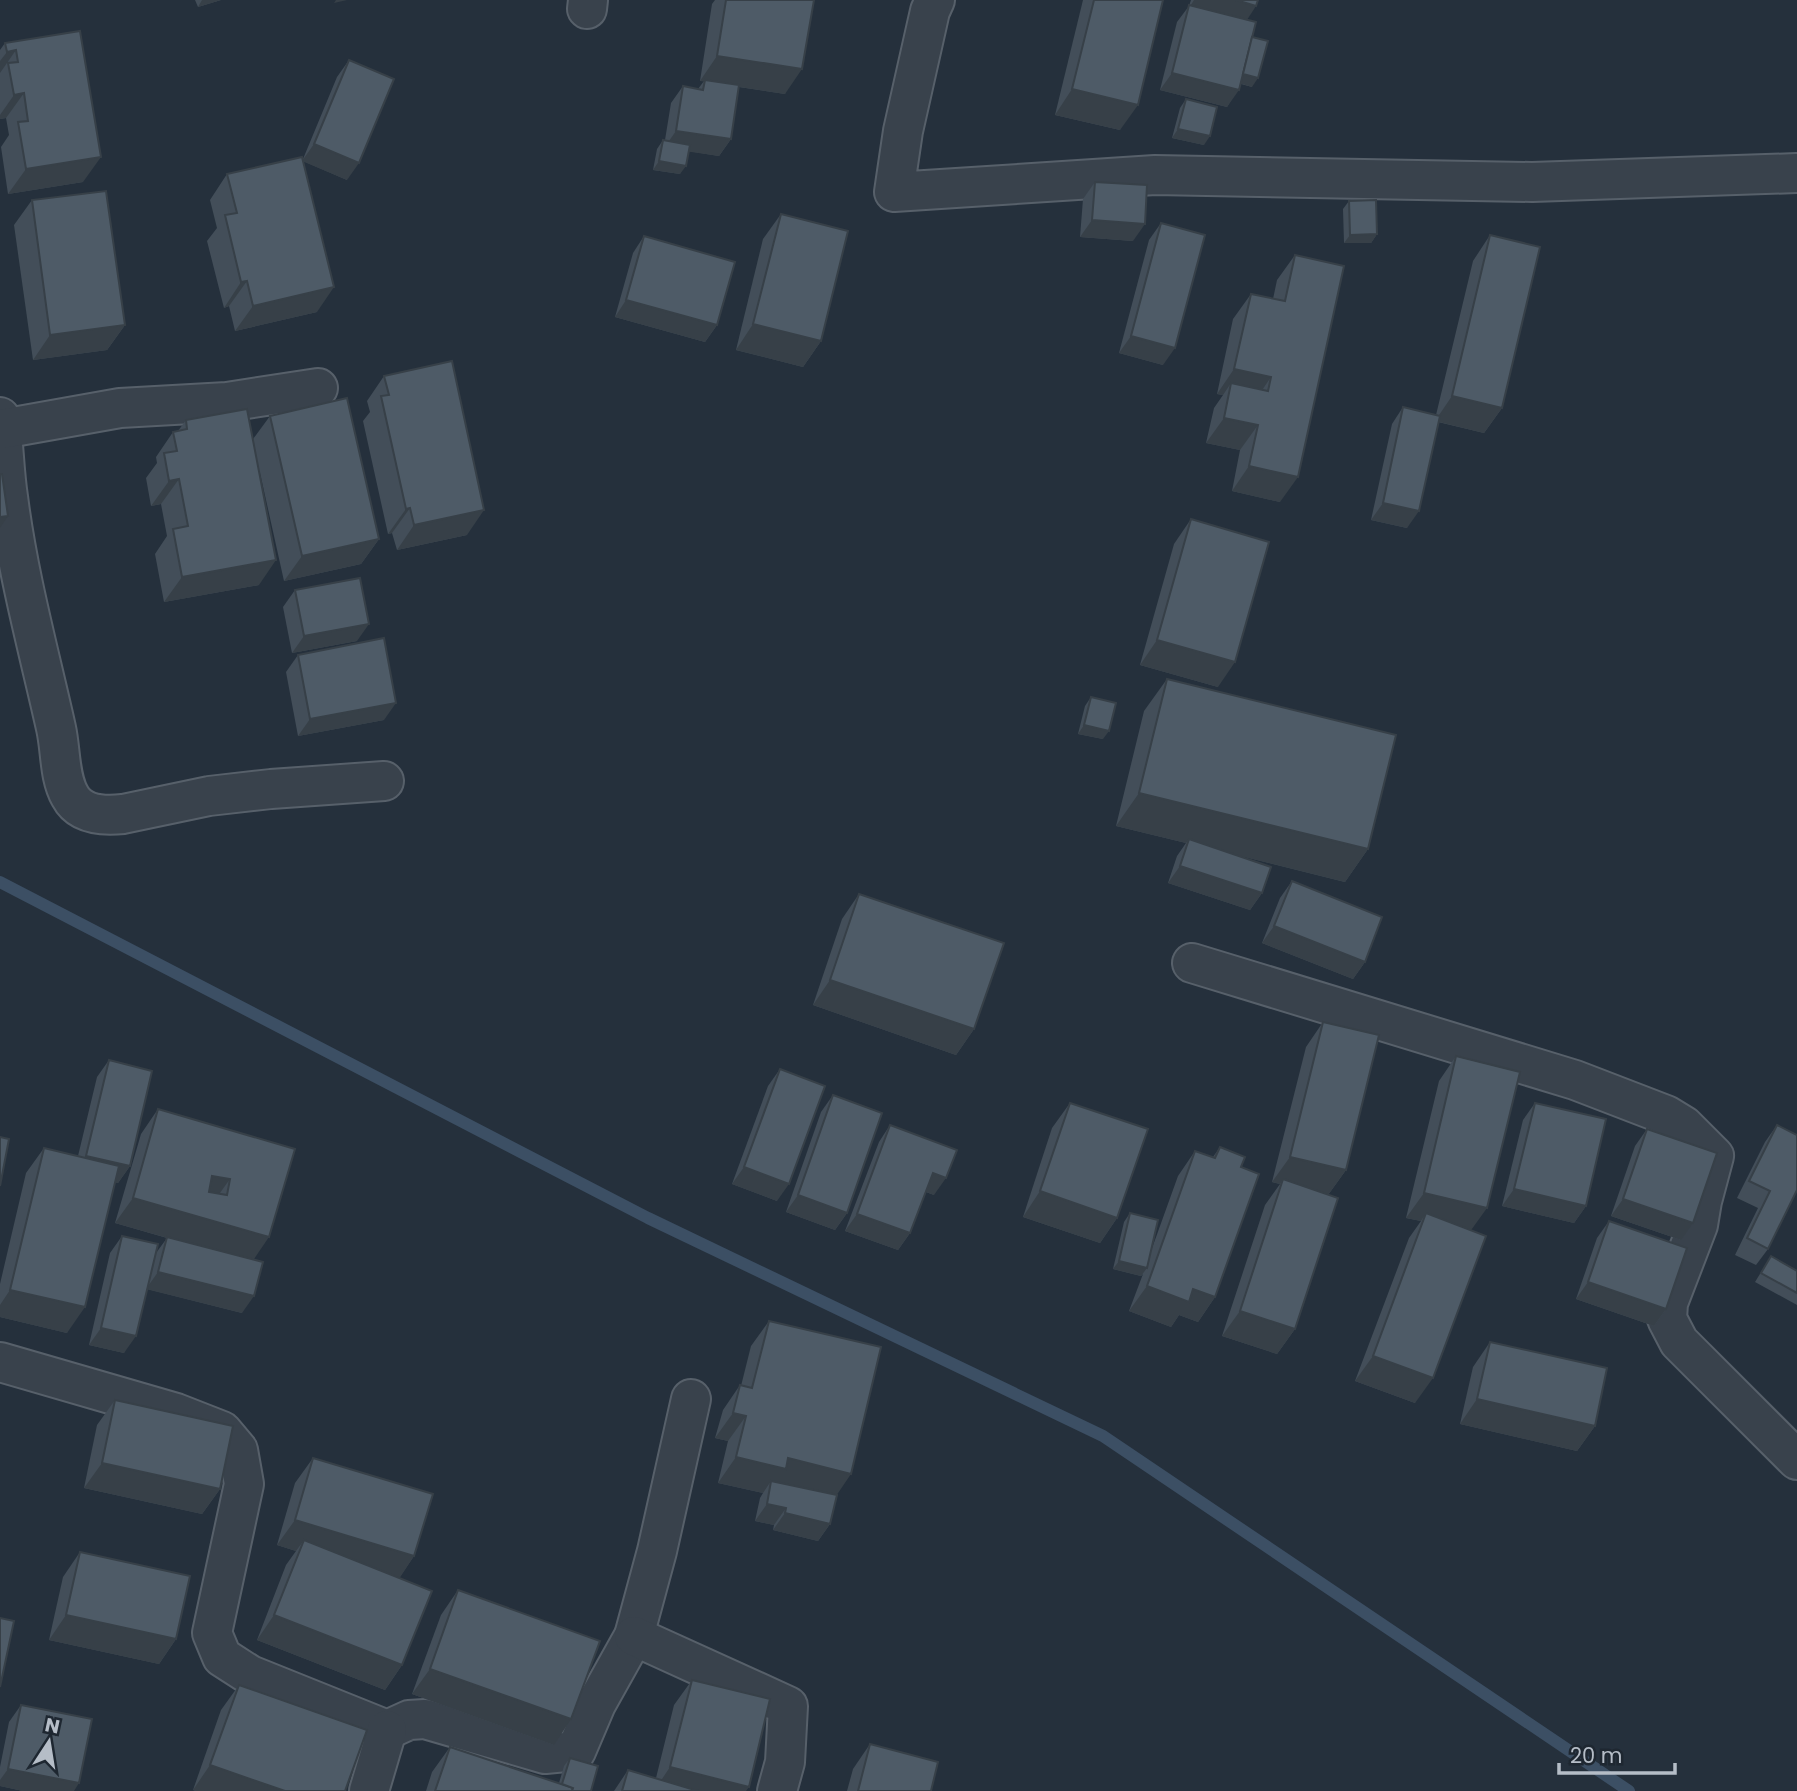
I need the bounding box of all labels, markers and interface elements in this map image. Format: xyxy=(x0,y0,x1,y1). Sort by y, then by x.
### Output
north arrow xyxy=(14,1707,84,1777)
text: N xyxy=(43,1711,62,1741)
scale bar xyxy=(1559,1732,1674,1776)
text: 20 m xyxy=(1570,1741,1623,1770)

